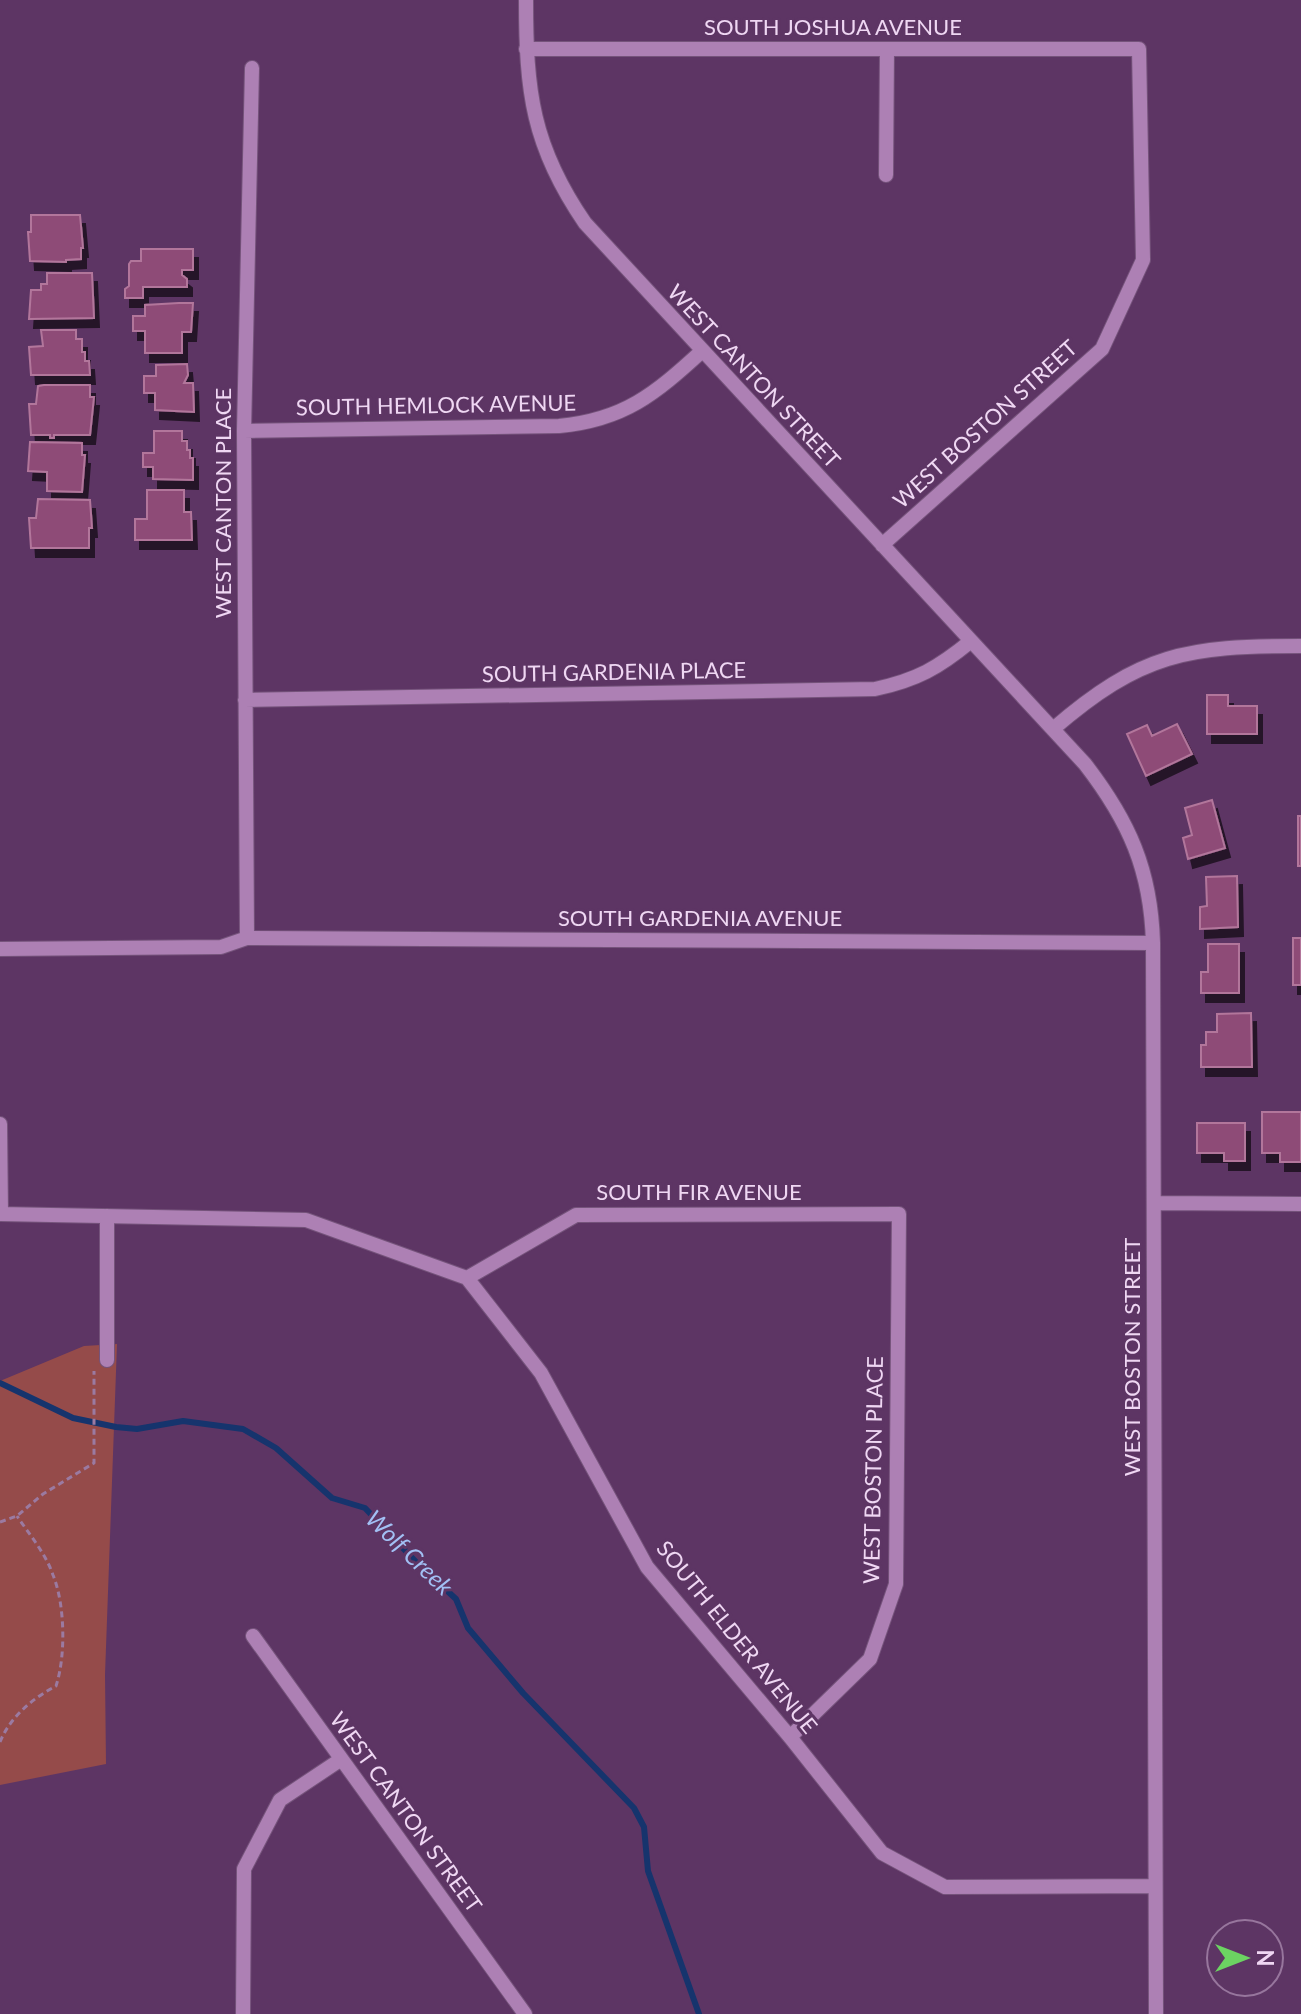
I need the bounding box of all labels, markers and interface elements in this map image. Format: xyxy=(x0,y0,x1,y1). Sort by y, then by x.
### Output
street label: SOUTH JOSHUA AVENUE xyxy=(704,13,962,40)
street label: WEST CANTON STREET xyxy=(662,278,846,473)
street label: WEST BOSTON STREET xyxy=(887,334,1082,513)
street label: WEST CANTON PLACE xyxy=(209,388,236,618)
street label: SOUTH HEMLOCK AVENUE xyxy=(296,389,576,420)
street label: SOUTH GARDENIA PLACE xyxy=(482,656,746,687)
street label: SOUTH GARDENIA AVENUE xyxy=(558,904,842,931)
street label: SOUTH FIR AVENUE xyxy=(596,1178,802,1205)
street label: WEST BOSTON STREET xyxy=(1118,1238,1145,1476)
street label: WEST BOSTON PLACE xyxy=(857,1356,888,1584)
water label: Wolf Creek xyxy=(361,1503,460,1601)
street label: SOUTH ELDER AVENUE xyxy=(651,1535,823,1739)
street label: WEST CANTON STREET xyxy=(325,1706,488,1917)
north arrow xyxy=(1205,1918,1285,1998)
text: N xyxy=(1252,1950,1279,1966)

